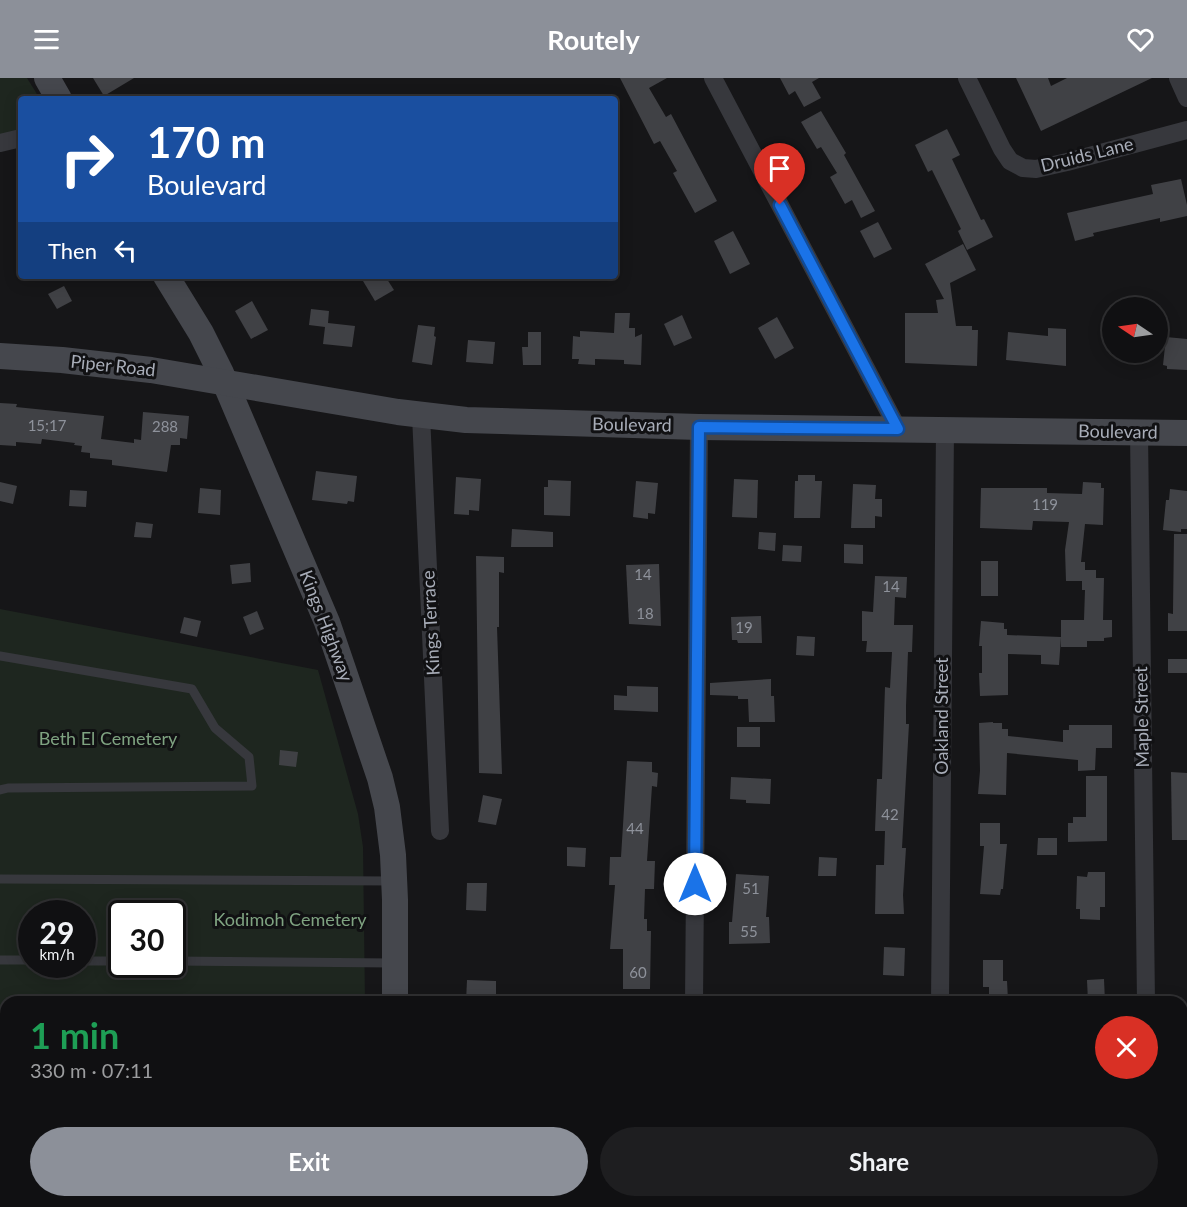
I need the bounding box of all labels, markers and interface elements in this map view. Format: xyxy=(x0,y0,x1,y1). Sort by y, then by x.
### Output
icon: menu xyxy=(30,23,63,56)
text: Routely xyxy=(547,23,640,56)
icon: heart xyxy=(1124,23,1157,56)
text: 170 m xyxy=(147,117,265,167)
icon: right xyxy=(48,120,126,198)
street label: Druids Lane xyxy=(1038,132,1135,176)
pin xyxy=(754,143,805,205)
icon: arrive xyxy=(763,152,796,185)
text: Boulevard xyxy=(147,168,266,201)
icon: left xyxy=(109,234,142,267)
text: Then xyxy=(48,237,97,264)
north arrow xyxy=(1102,297,1168,363)
map controls xyxy=(1102,297,1168,363)
street label: Piper Road xyxy=(70,350,157,380)
street label: Boulevard xyxy=(592,412,672,436)
house number: 15;17 xyxy=(28,416,67,434)
house number: 288 xyxy=(152,417,178,435)
street label: Boulevard xyxy=(1078,419,1158,443)
house number: 119 xyxy=(1032,495,1058,513)
house number: 14 xyxy=(634,565,652,583)
street label: Kings Highway xyxy=(296,567,358,685)
street label: Kings Terrace xyxy=(416,570,444,676)
house number: 14 xyxy=(882,577,900,595)
house number: 18 xyxy=(636,604,654,622)
house number: 19 xyxy=(735,618,753,636)
street label: Oakland Street xyxy=(930,657,952,775)
street label: Maple Street xyxy=(1129,666,1153,768)
park label: Beth El Cemetery xyxy=(39,727,178,749)
house number: 42 xyxy=(881,805,899,823)
house number: 44 xyxy=(626,819,644,837)
position arrow xyxy=(663,852,727,916)
house number: 51 xyxy=(742,879,760,897)
speed limit sign: 30 xyxy=(108,900,186,978)
park label: Kodimoh Cemetery xyxy=(214,908,367,930)
text: 29 xyxy=(40,914,74,950)
house number: 55 xyxy=(740,922,758,940)
text: km/h xyxy=(39,945,75,963)
house number: 60 xyxy=(629,963,647,981)
text: 1 min xyxy=(30,1013,119,1057)
button: close xyxy=(1095,1016,1158,1079)
text: 330 m · 07:11 xyxy=(30,1058,153,1082)
button: Exit xyxy=(30,1127,588,1196)
button: Share xyxy=(600,1127,1158,1196)

